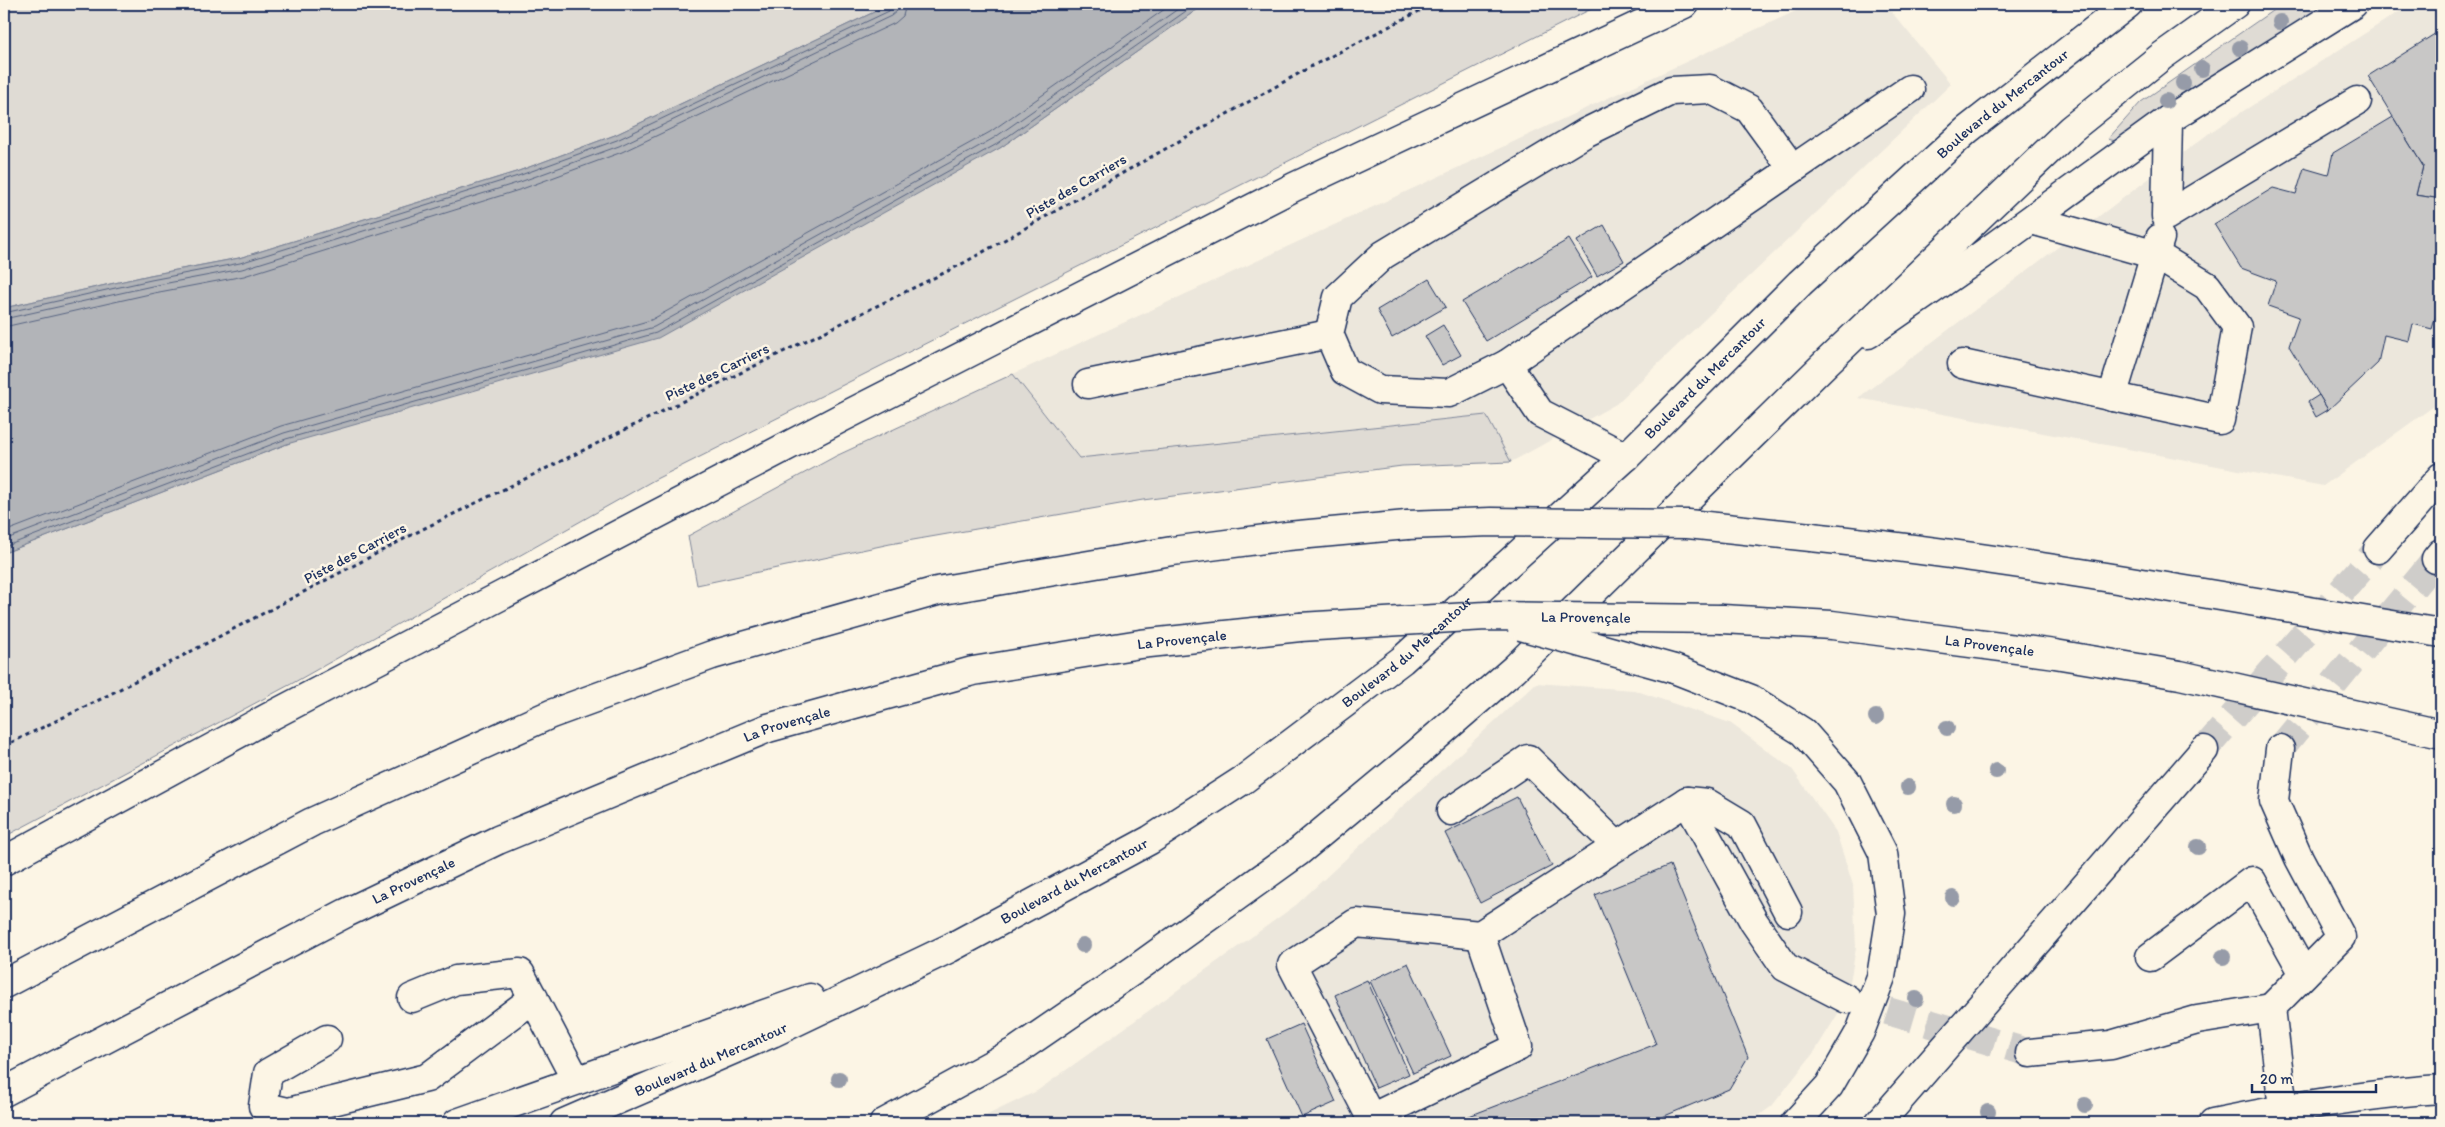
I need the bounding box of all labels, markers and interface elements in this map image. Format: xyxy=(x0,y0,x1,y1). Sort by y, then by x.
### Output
street label: Boulevard du Mercantour xyxy=(1933,45,2072,162)
street label: Piste des Carriers xyxy=(1022,150,1130,222)
street label: Boulevard du Mercantour xyxy=(1640,313,1770,443)
street label: Piste des Carriers xyxy=(662,339,772,405)
street label: Piste des Carriers xyxy=(301,518,410,588)
street label: Boulevard du Mercantour xyxy=(1338,592,1476,711)
street label: La Provençale xyxy=(1541,608,1631,627)
street label: La Provençale xyxy=(1136,626,1228,653)
street label: La Provençale xyxy=(1944,631,2035,660)
street label: La Provençale xyxy=(741,702,832,746)
street label: Boulevard du Mercantour xyxy=(997,834,1151,928)
street label: La Provençale xyxy=(369,853,458,908)
street label: Boulevard du Mercantour xyxy=(632,1018,790,1100)
scale bar xyxy=(2252,1062,2376,1094)
text: 20 m xyxy=(2260,1070,2294,1088)

